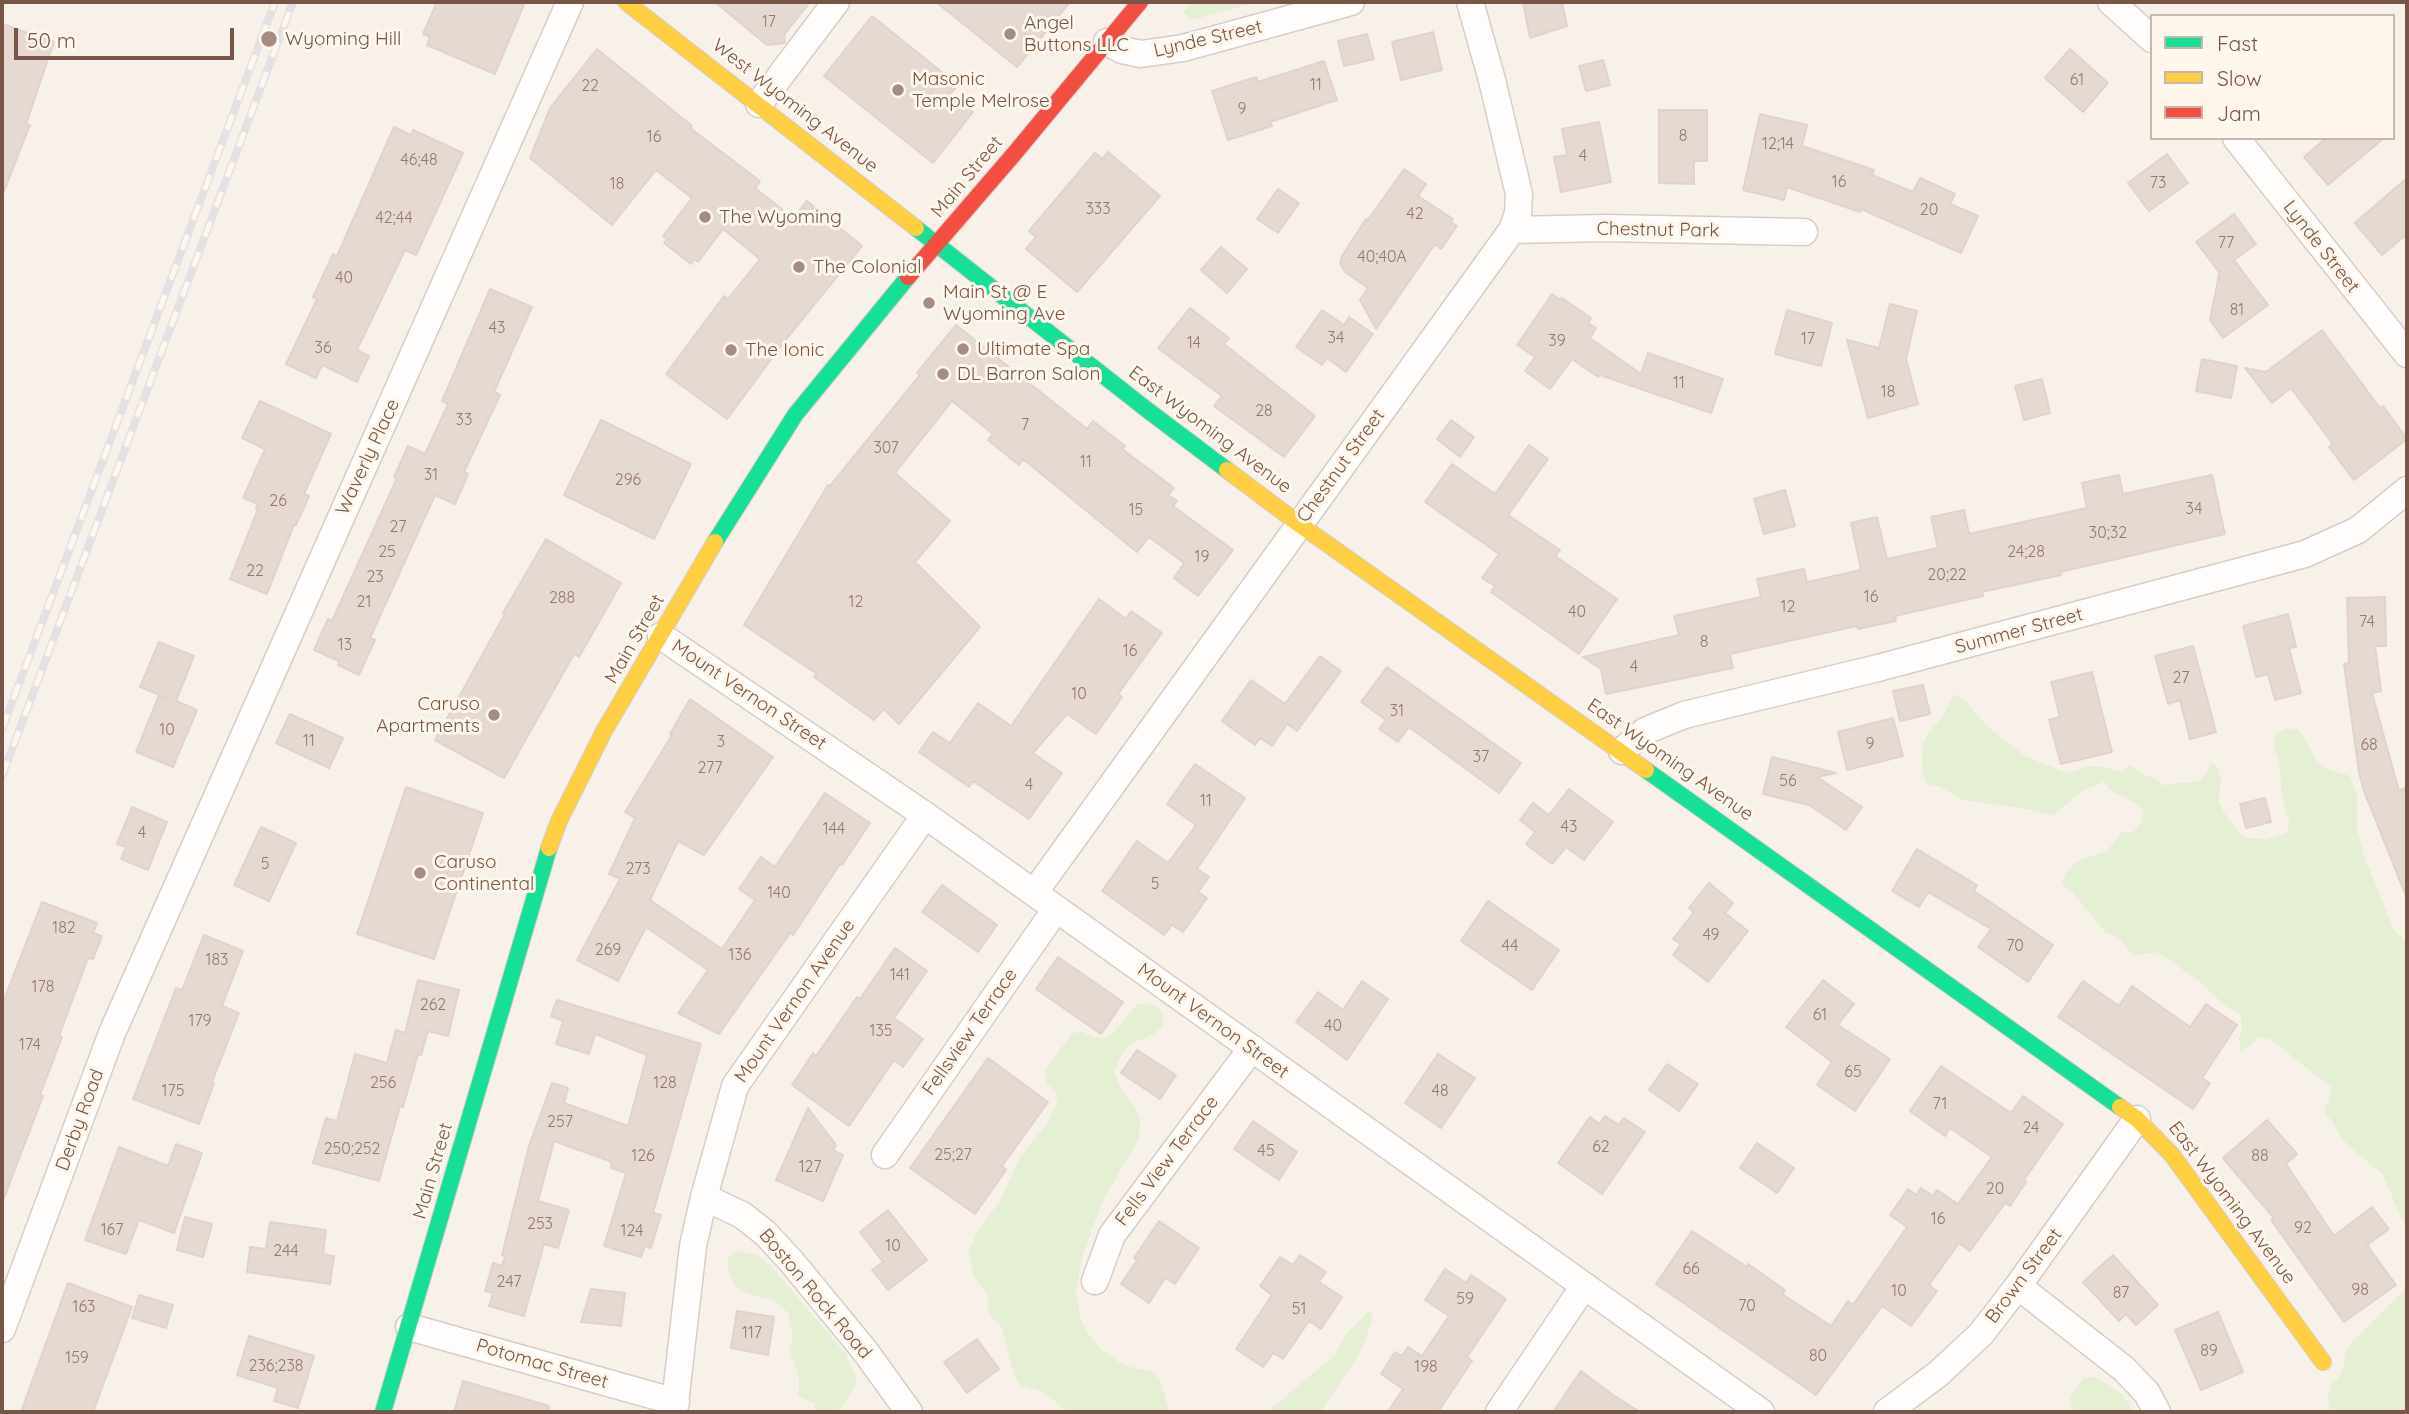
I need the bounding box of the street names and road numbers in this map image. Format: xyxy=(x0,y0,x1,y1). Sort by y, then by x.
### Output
street label: Lynde Street xyxy=(1151,15,1265,63)
street label: West Wyoming Avenue xyxy=(707,34,883,178)
street label: Main Street xyxy=(926,132,1008,222)
street label: Lynde Street xyxy=(2278,196,2364,298)
street label: Chestnut Park xyxy=(1596,218,1720,242)
street label: East Wyoming Avenue xyxy=(1124,361,1296,499)
street label: Waverly Place xyxy=(331,395,405,519)
street label: Chestnut Street xyxy=(1292,405,1390,527)
street label: Main Street xyxy=(600,590,670,688)
street label: Summer Street xyxy=(1953,603,2085,659)
street label: Mount Vernon Street xyxy=(667,635,831,755)
street label: East Wyoming Avenue xyxy=(1582,694,1758,826)
street label: Mount Vernon Avenue xyxy=(730,915,860,1087)
street label: Mount Vernon Street xyxy=(1133,958,1293,1084)
street label: Fellsview Terrace xyxy=(918,964,1022,1100)
street label: Derby Road xyxy=(51,1066,109,1174)
street label: Fells View Terrace xyxy=(1111,1091,1223,1231)
street label: East Wyoming Avenue xyxy=(2163,1117,2301,1289)
street label: Main Street xyxy=(408,1120,458,1222)
street label: Boston Rock Road xyxy=(754,1224,876,1364)
street label: Brown Street xyxy=(1981,1224,2067,1328)
street label: Potomac Street xyxy=(473,1334,611,1394)

